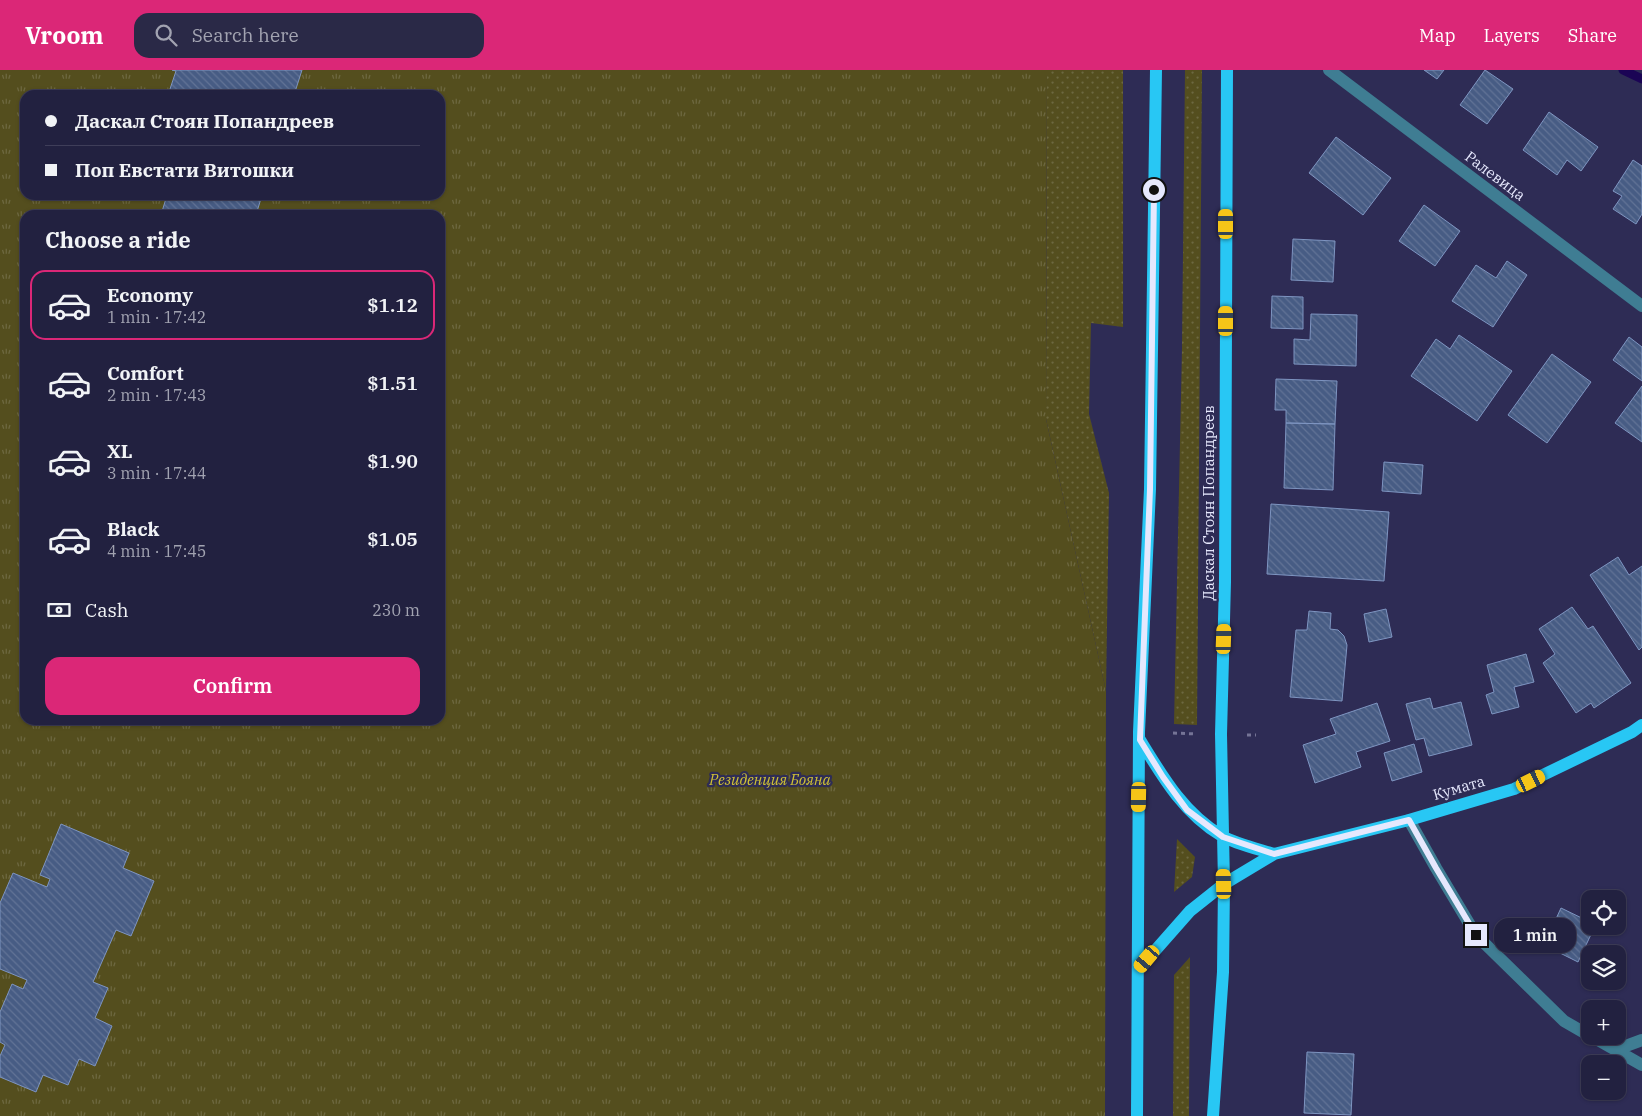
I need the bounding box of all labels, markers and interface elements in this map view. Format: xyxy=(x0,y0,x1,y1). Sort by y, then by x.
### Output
search box xyxy=(134,13,484,58)
text: Vroom xyxy=(25,19,104,51)
icon: search xyxy=(152,21,180,49)
text: Search here xyxy=(192,23,299,47)
text: Map xyxy=(1419,24,1456,47)
text: Layers xyxy=(1484,24,1540,47)
text: Share xyxy=(1568,24,1617,47)
text: Даскал Стоян Попандреев xyxy=(75,109,334,133)
street label: Ралевица xyxy=(1461,147,1529,205)
text: Поп Евстати Витошки xyxy=(75,158,294,182)
route start xyxy=(1143,179,1165,201)
car xyxy=(1218,209,1233,239)
text: Choose a ride xyxy=(45,225,191,254)
icon: car xyxy=(47,283,92,328)
text: Economy xyxy=(107,283,193,307)
text: $1.12 xyxy=(367,293,418,317)
car xyxy=(1218,306,1233,336)
text: 1 min · 17:42 xyxy=(107,307,206,327)
icon: car xyxy=(47,361,92,406)
text: Comfort xyxy=(107,361,184,385)
text: $1.51 xyxy=(367,371,418,395)
text: 2 min · 17:43 xyxy=(107,385,206,405)
street label: Даскал Стоян Попандреев xyxy=(1199,405,1218,601)
icon: car xyxy=(47,439,92,484)
text: XL xyxy=(107,439,133,463)
text: $1.90 xyxy=(367,449,418,473)
text: 3 min · 17:44 xyxy=(107,463,206,483)
icon: car xyxy=(47,517,92,562)
text: Black xyxy=(107,517,159,541)
text: $1.05 xyxy=(367,527,418,551)
text: 4 min · 17:45 xyxy=(107,541,206,561)
icon: cash xyxy=(45,596,73,624)
text: Cash xyxy=(85,598,129,622)
text: 230 m xyxy=(372,600,420,620)
car xyxy=(1215,624,1232,654)
button: Confirm xyxy=(45,657,420,715)
car xyxy=(1514,768,1547,794)
park label: Резиденция Бояна xyxy=(708,770,831,789)
street label: Кумата xyxy=(1431,771,1487,804)
car xyxy=(1131,782,1146,812)
car xyxy=(1215,869,1232,899)
map controls xyxy=(1581,890,1626,1100)
button: locate xyxy=(1581,890,1626,935)
callout: 1 min xyxy=(1494,918,1576,952)
route end xyxy=(1465,924,1487,946)
text: 1 min xyxy=(1513,925,1557,945)
car xyxy=(1131,943,1162,975)
button: layers xyxy=(1581,945,1626,990)
button: + xyxy=(1581,1000,1626,1045)
button: − xyxy=(1581,1055,1626,1100)

